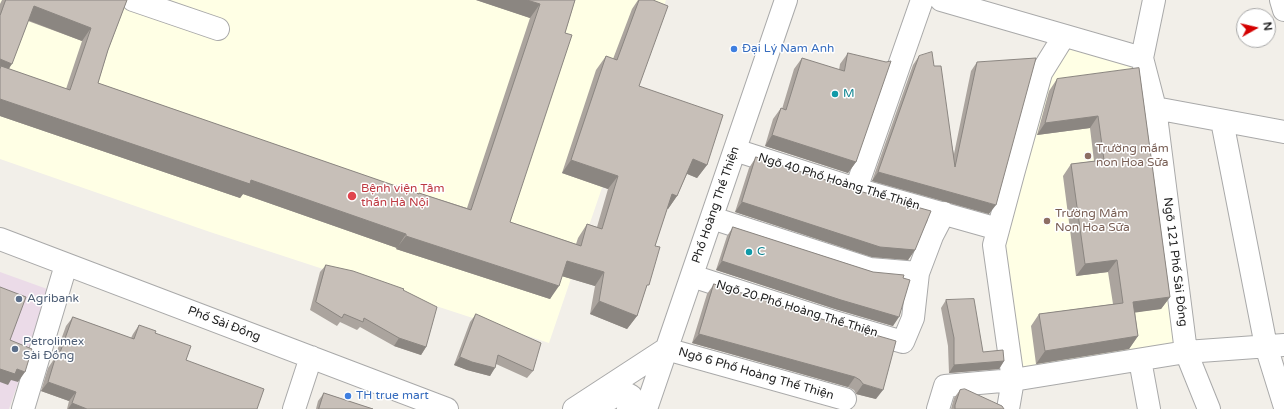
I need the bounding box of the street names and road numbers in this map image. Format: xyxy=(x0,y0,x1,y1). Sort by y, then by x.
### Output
street label: Phố Hoàng Thế Thiện xyxy=(689,145,743,265)
street label: Ngõ 40 Phố Hoàng Thế Thiện xyxy=(756,150,922,214)
street label: Ngõ 121 Phố Sài Đồng xyxy=(1160,197,1190,327)
street label: Ngõ 20 Phố Hoàng Thế Thiện xyxy=(714,277,880,341)
street label: Phố Sài Đồng xyxy=(185,303,263,345)
street label: Ngõ 6 Phố Hoàng Thế Thiện xyxy=(677,345,835,403)

